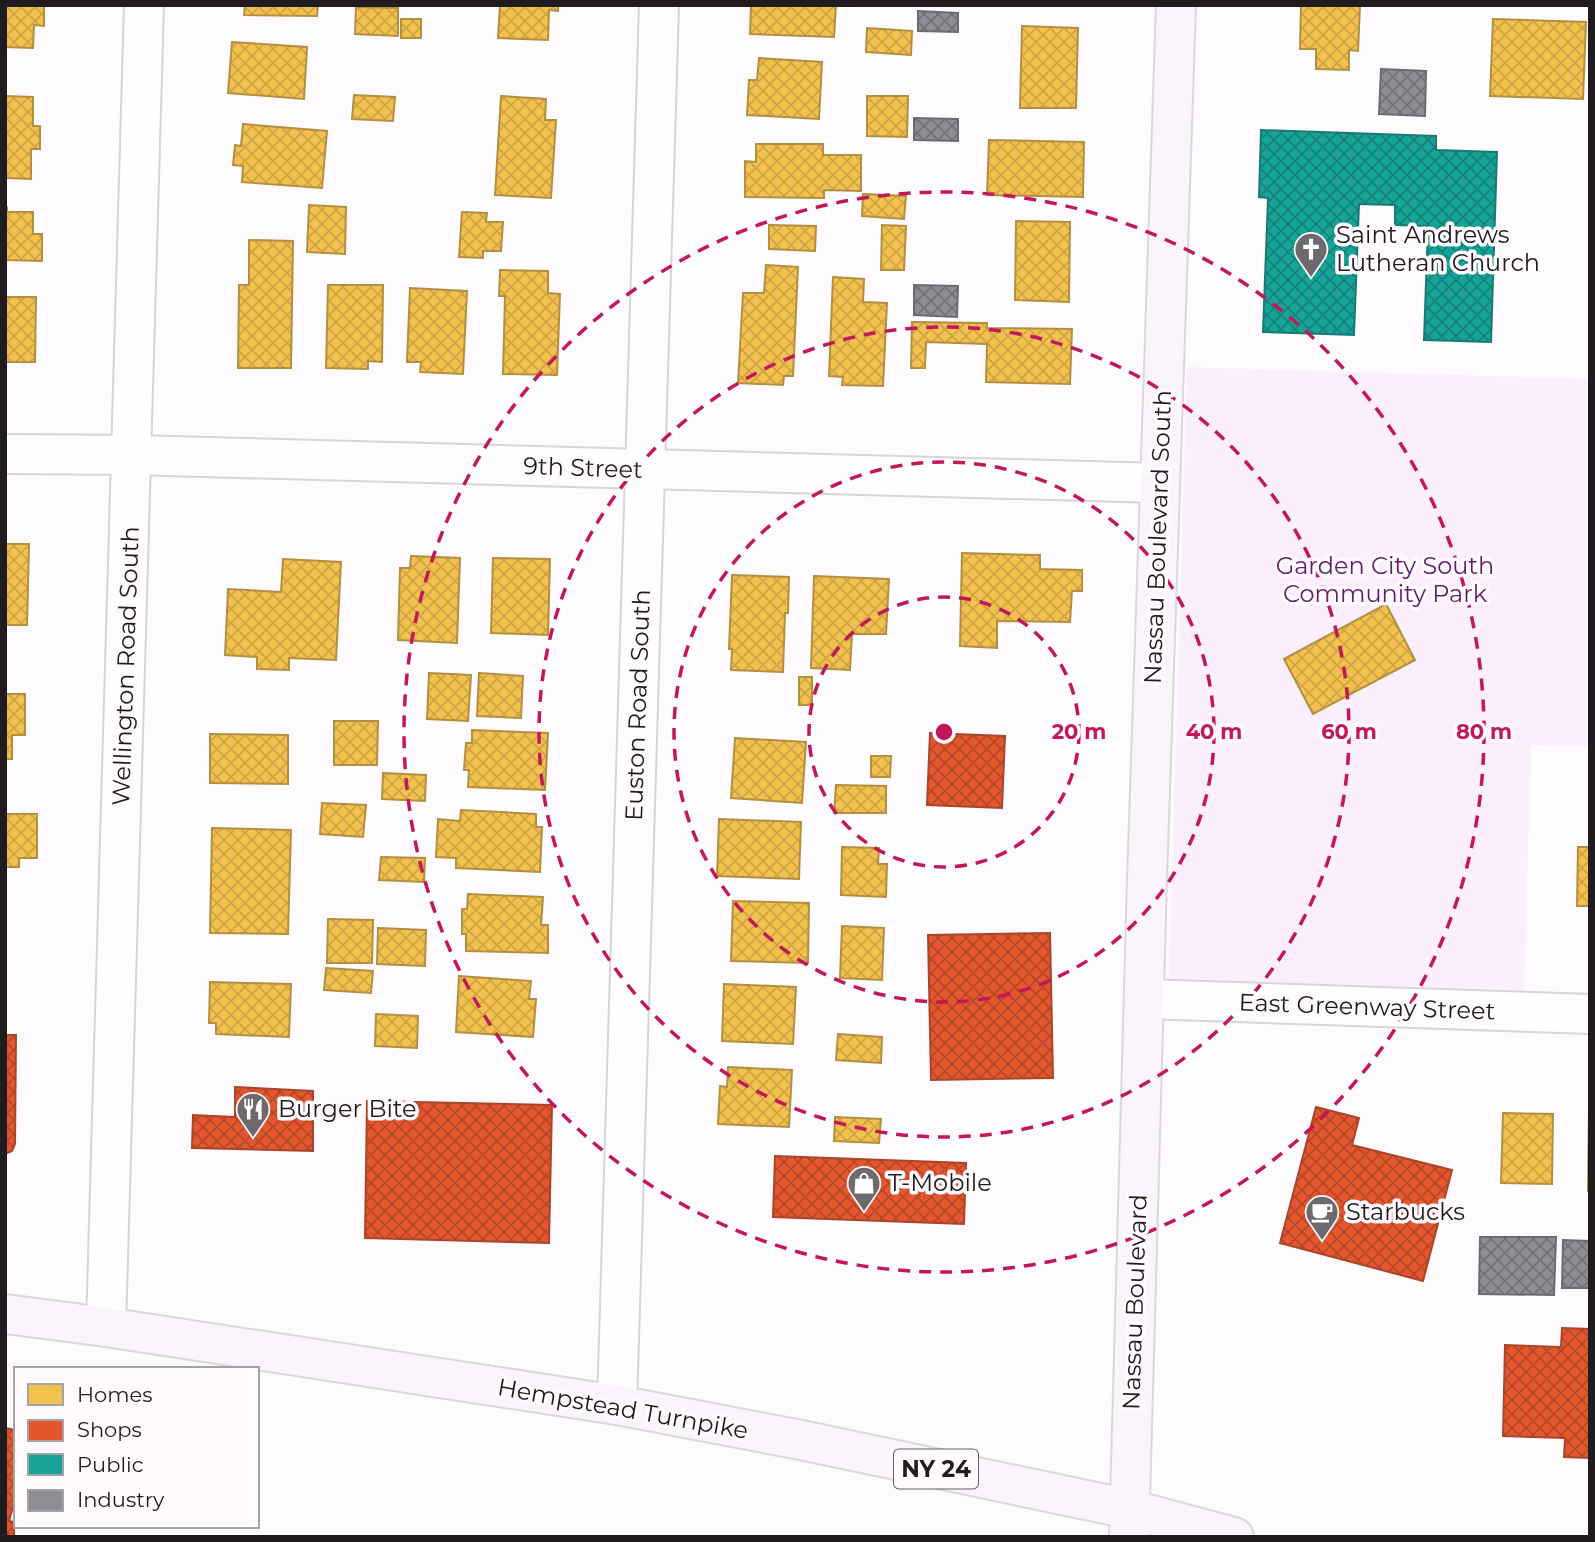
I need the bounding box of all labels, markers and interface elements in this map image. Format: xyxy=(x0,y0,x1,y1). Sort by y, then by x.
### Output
place label: Saint Andrews Lutheran Church xyxy=(1336,220,1540,277)
church icon: Saint Andrews Lutheran Church xyxy=(1292,230,1330,279)
street label: Nassau Boulevard South xyxy=(1138,389,1177,684)
street label: 9th Street xyxy=(523,451,644,484)
street label: Wellington Road South xyxy=(106,526,145,806)
park label: Garden City South Community Park xyxy=(1276,551,1494,608)
street label: Euston Road South xyxy=(619,589,656,821)
text: 20 m xyxy=(1052,719,1106,744)
text: 40 m xyxy=(1186,719,1242,744)
text: 60 m xyxy=(1321,719,1377,744)
text: 80 m xyxy=(1456,719,1512,744)
centre of rings xyxy=(932,720,956,744)
street label: East Greenway Street xyxy=(1238,988,1496,1025)
restaurant icon: Burger Bite xyxy=(234,1090,272,1139)
place label: Burger Bite xyxy=(278,1094,417,1123)
shop icon: T-Mobile xyxy=(845,1164,883,1213)
place label: T-Mobile xyxy=(888,1168,992,1197)
cafe icon: Starbucks xyxy=(1303,1193,1341,1242)
street label: Nassau Boulevard xyxy=(1116,1194,1153,1410)
place label: Starbucks xyxy=(1346,1197,1465,1226)
legend xyxy=(14,1367,259,1528)
street label: Hempstead Turnpike xyxy=(496,1372,751,1445)
text: Homes xyxy=(77,1382,152,1407)
text: Shops xyxy=(77,1417,142,1442)
road number: NY 24 xyxy=(894,1450,978,1488)
text: Public xyxy=(77,1452,144,1477)
text: Industry xyxy=(77,1487,165,1512)

